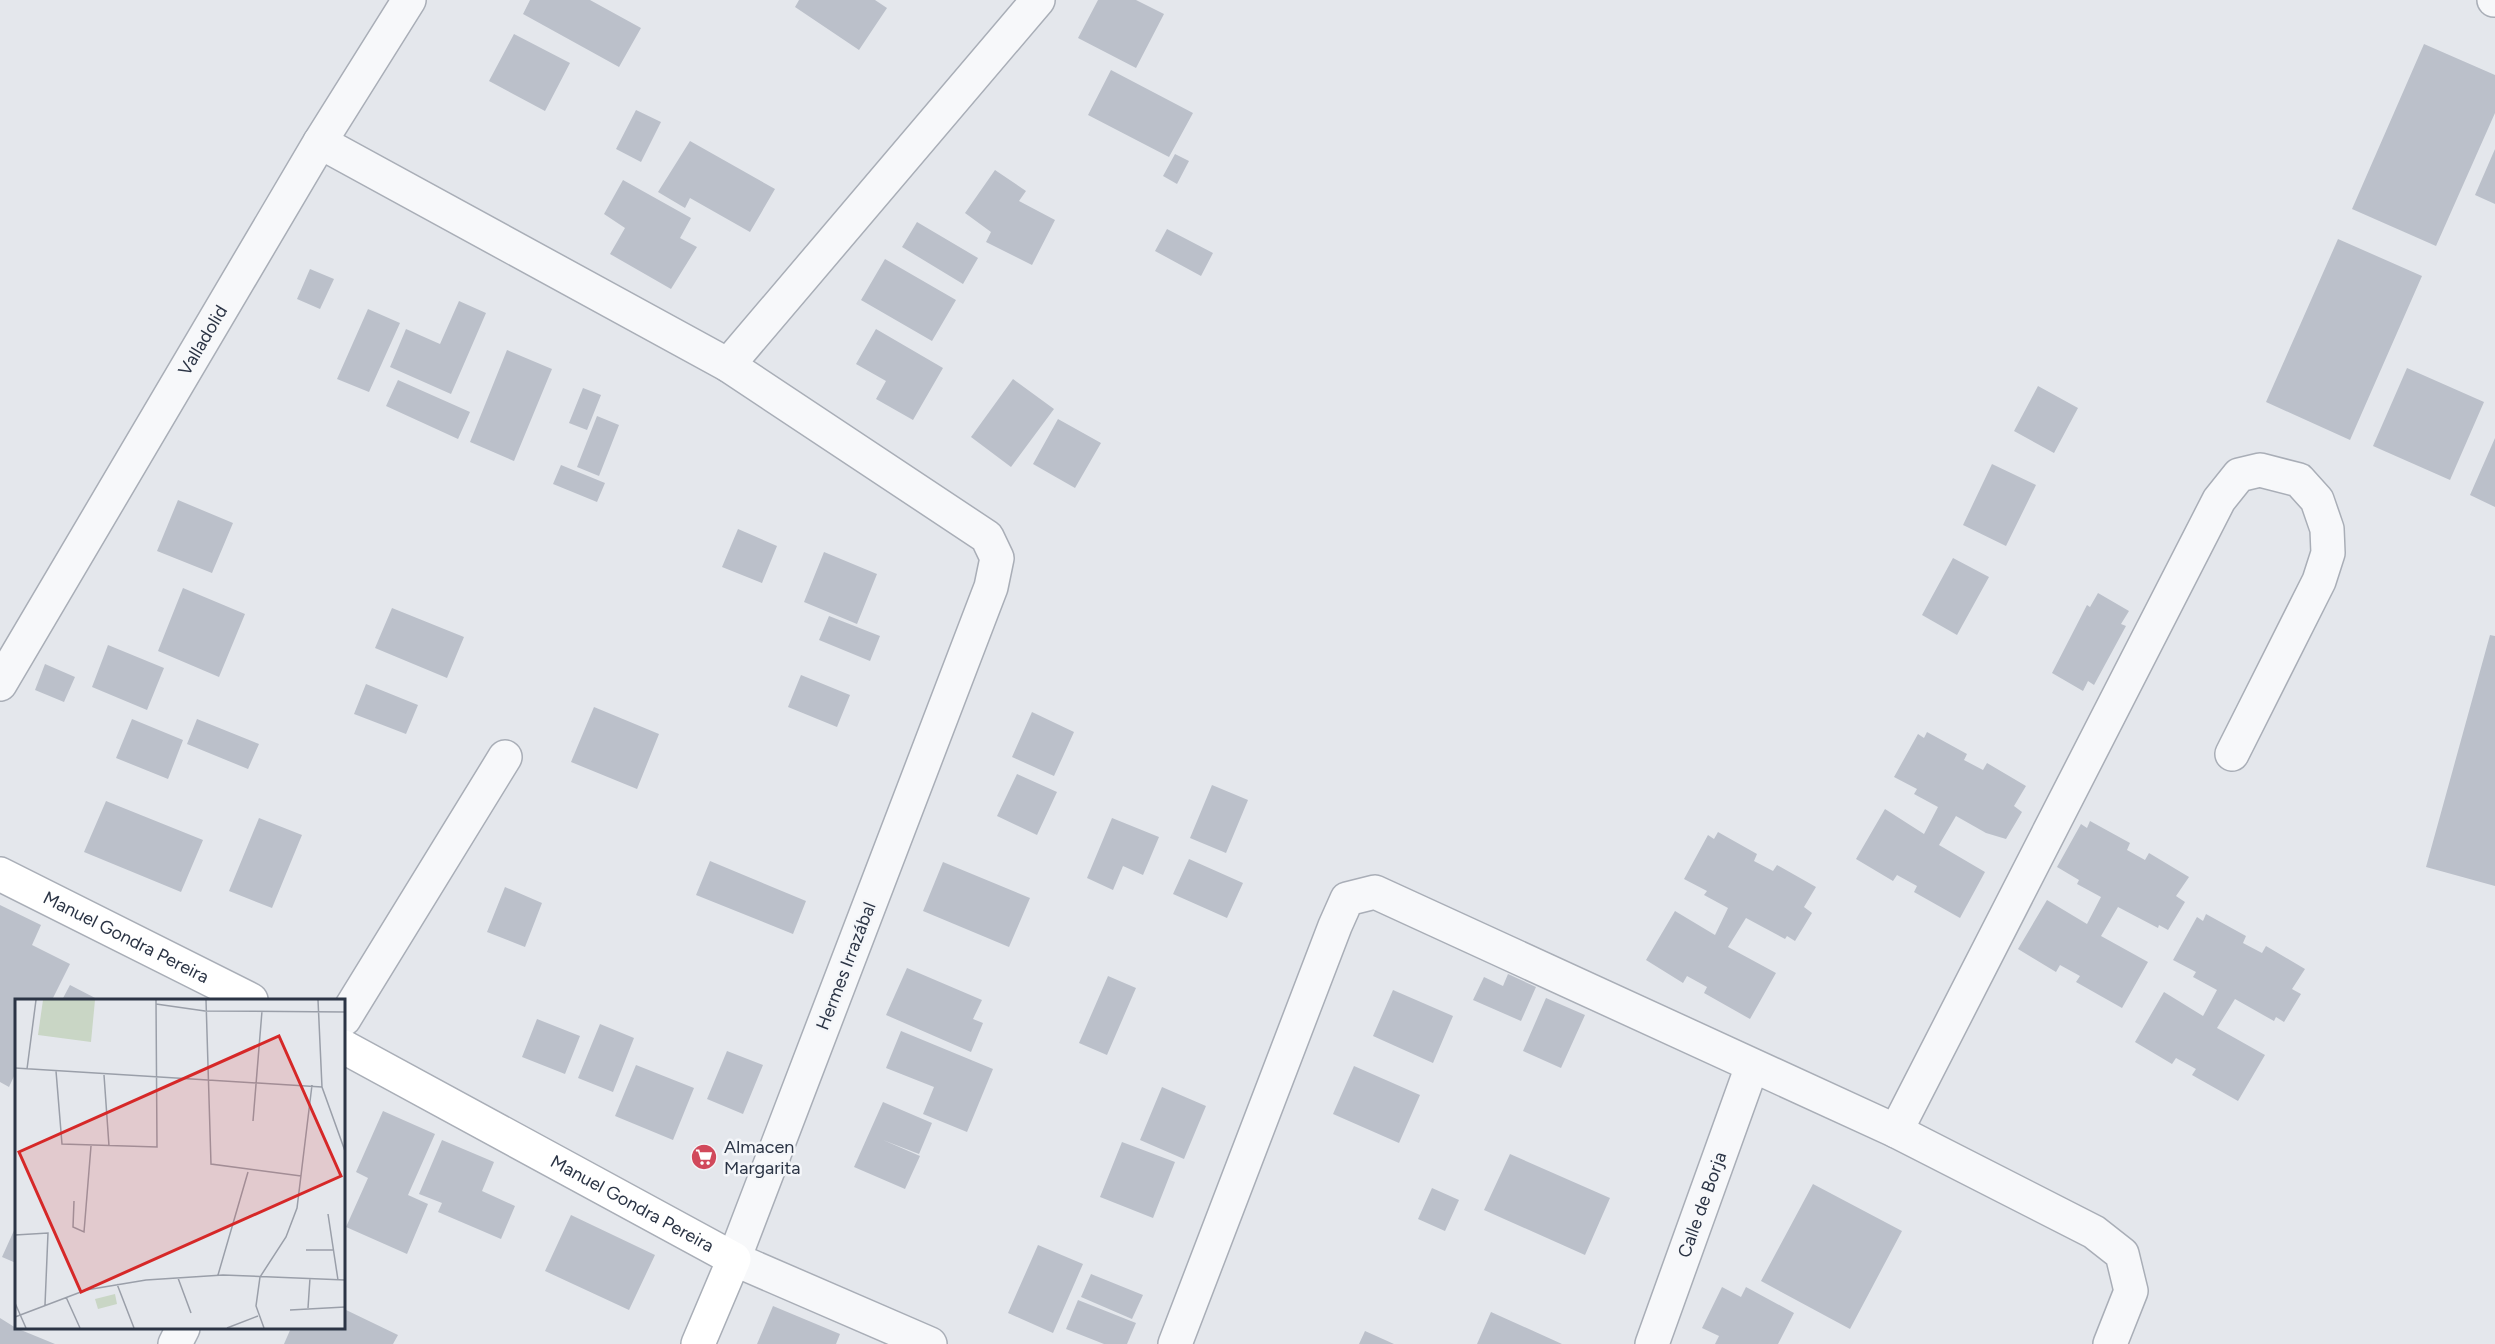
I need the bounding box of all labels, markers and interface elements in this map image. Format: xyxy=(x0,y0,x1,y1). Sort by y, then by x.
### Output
street label: Valladolid xyxy=(174,301,232,380)
street label: Manuel Gondra Pereira xyxy=(39,886,213,988)
street label: Hermes Irrazábal xyxy=(811,899,881,1033)
inset map xyxy=(15,999,345,1329)
place label: Almacen Margarita xyxy=(724,1136,800,1179)
supermarket icon: Almacen Margarita xyxy=(689,1142,719,1172)
street label: Calle de Borja xyxy=(1673,1149,1731,1261)
street label: Manuel Gondra Pereira xyxy=(547,1150,718,1257)

